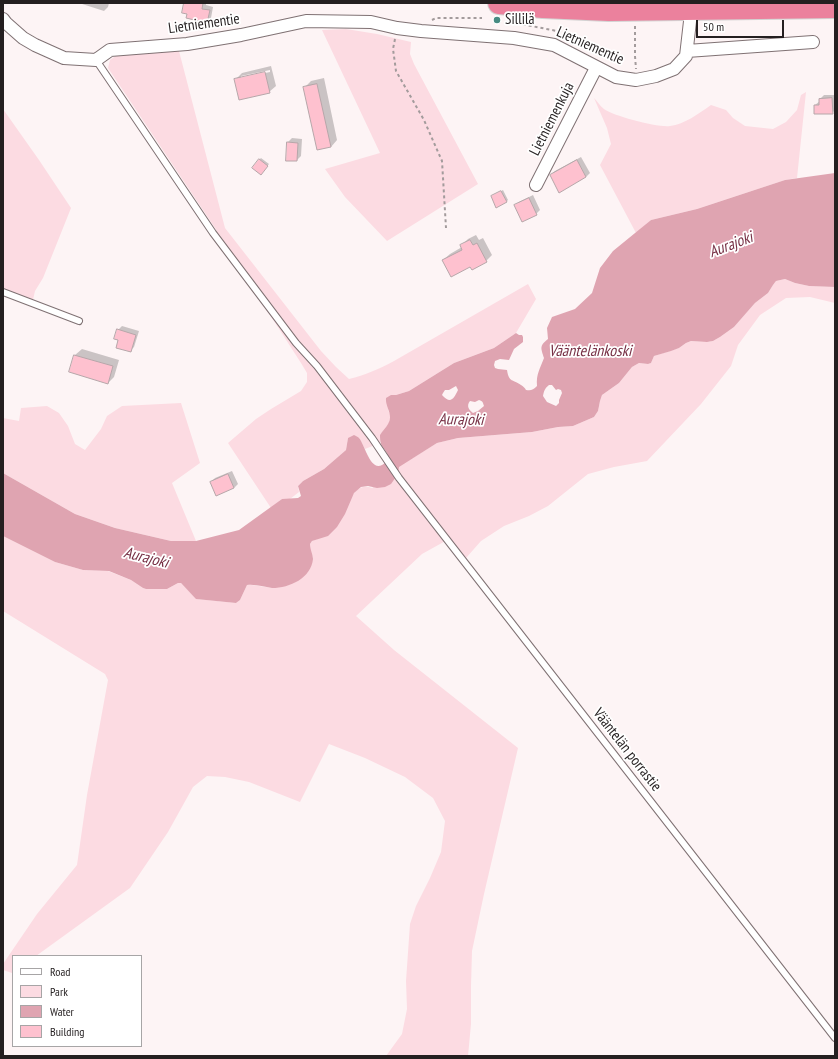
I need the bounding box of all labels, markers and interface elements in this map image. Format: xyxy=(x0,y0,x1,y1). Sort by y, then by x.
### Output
street label: Lietniementie xyxy=(167,10,241,38)
place label: Sillilä xyxy=(505,11,534,29)
scale bar xyxy=(698,12,786,38)
marker: Sillilä xyxy=(492,15,502,25)
text: 50 m xyxy=(703,19,724,34)
street label: Lietniementie xyxy=(553,23,627,69)
street label: Lietniemenkuja xyxy=(526,79,578,159)
water label: Aurajoki xyxy=(706,228,756,262)
water label: Vääntelänkoski xyxy=(549,341,631,361)
water label: Aurajoki xyxy=(438,410,484,430)
water label: Aurajoki xyxy=(122,543,170,573)
street label: Vääntelän porrastie xyxy=(589,705,665,795)
legend xyxy=(12,955,142,1047)
text: Road xyxy=(50,964,70,979)
text: Park xyxy=(50,984,68,999)
text: Water xyxy=(50,1004,74,1019)
text: Building xyxy=(50,1024,85,1039)

